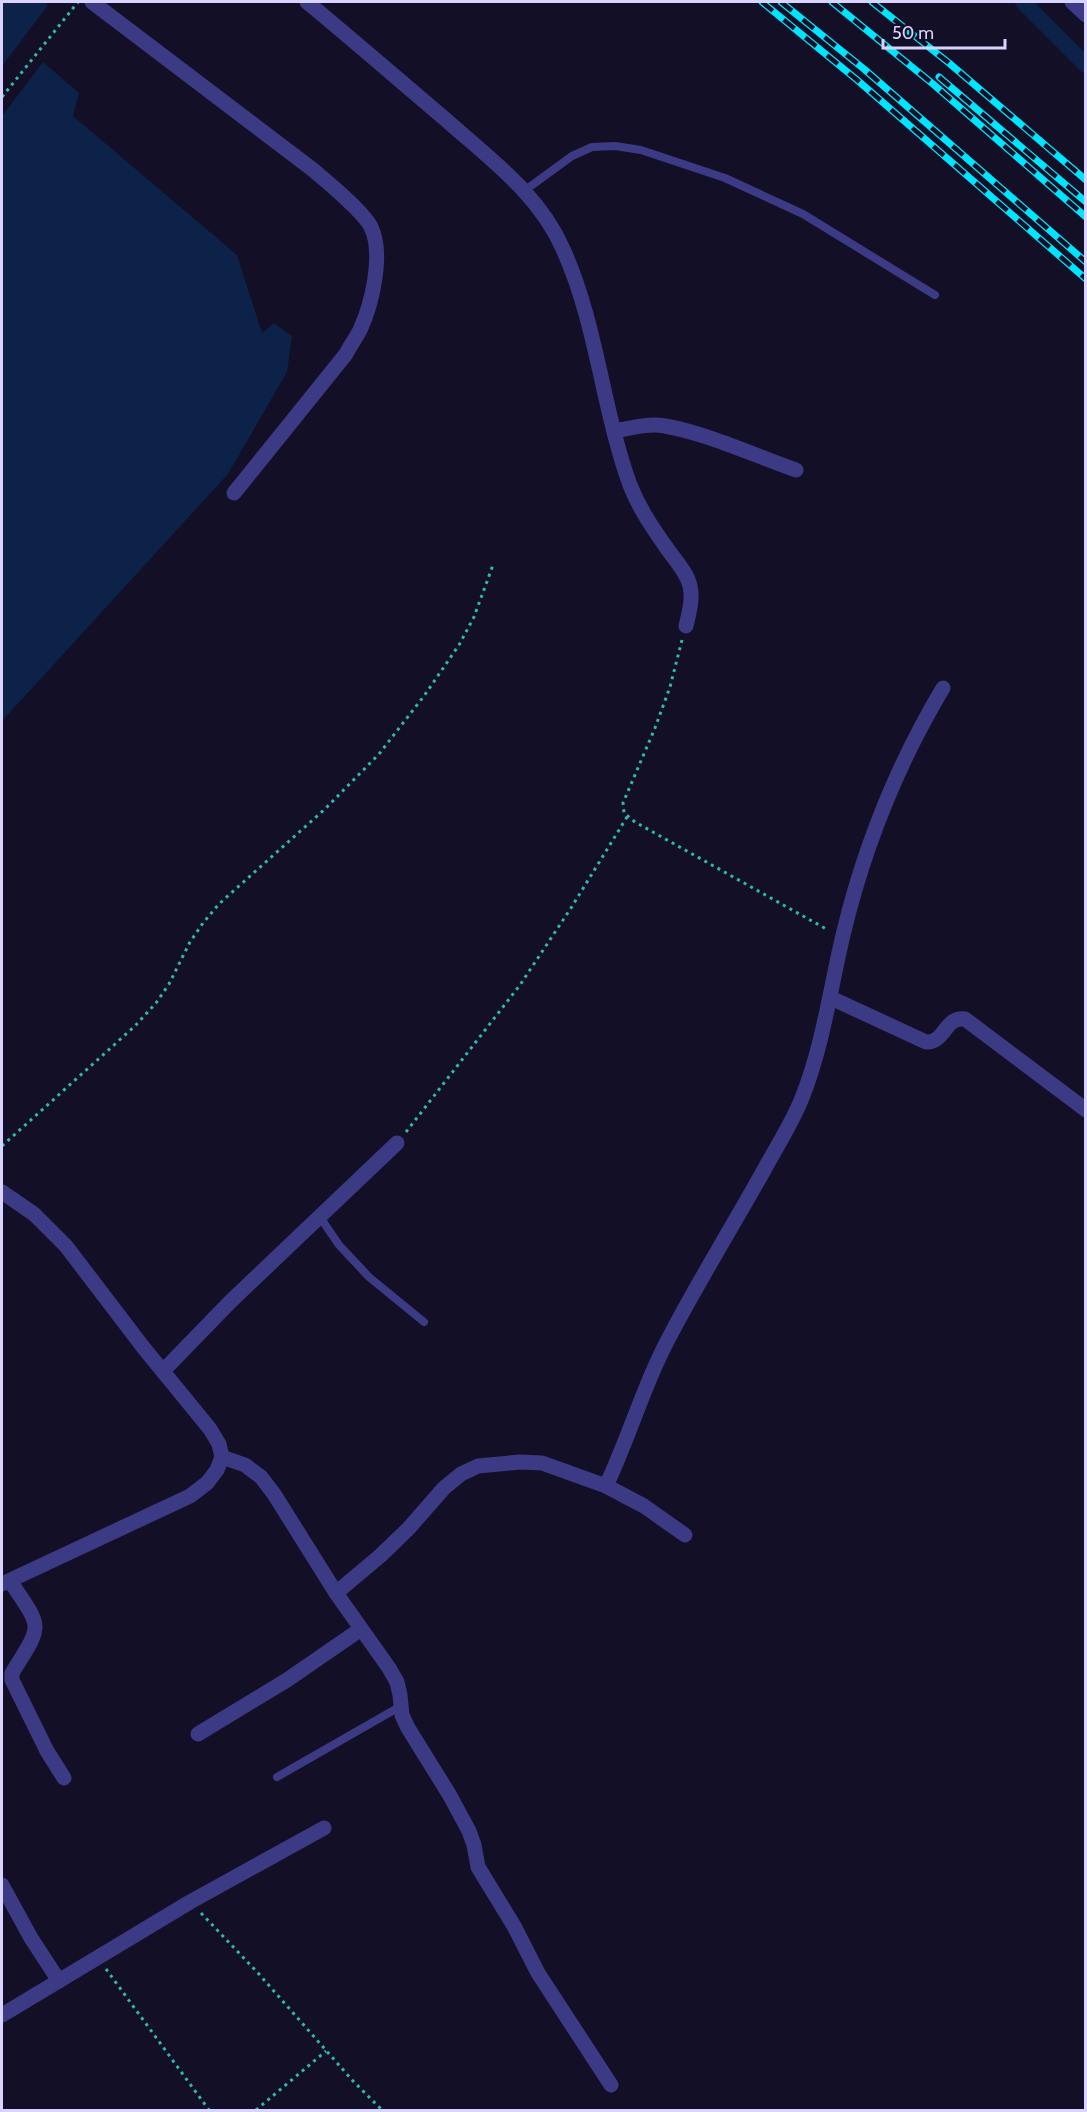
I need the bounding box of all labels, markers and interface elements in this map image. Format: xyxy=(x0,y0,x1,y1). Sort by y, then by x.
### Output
scale bar xyxy=(883,12,1004,50)
text: 50 m xyxy=(892,22,934,44)

